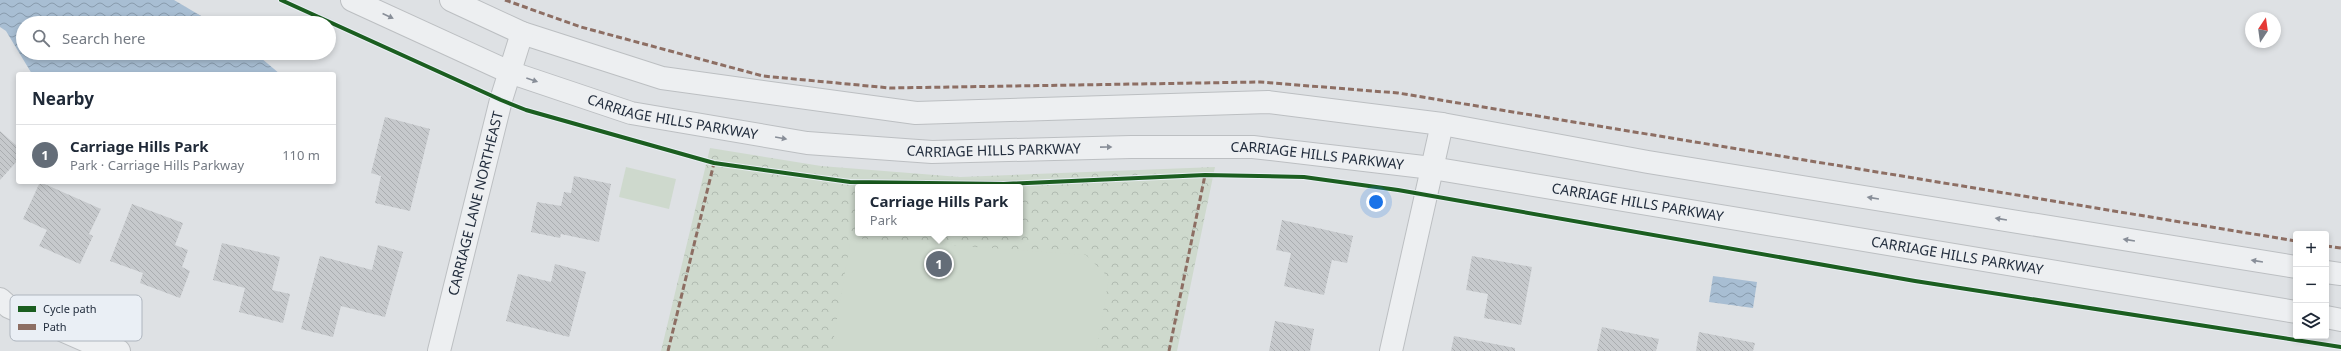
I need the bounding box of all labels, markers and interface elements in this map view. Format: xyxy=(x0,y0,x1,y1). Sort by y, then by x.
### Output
north arrow xyxy=(2245,12,2281,48)
one-way arrow xyxy=(382,13,393,19)
search box xyxy=(16,16,336,60)
icon: search xyxy=(30,27,52,49)
text: Search here xyxy=(62,28,145,48)
one-way arrow xyxy=(527,77,539,83)
text: Nearby xyxy=(32,87,94,110)
street label: CARRIAGE HILLS PARKWAY xyxy=(585,89,760,143)
street label: CARRIAGE LANE NORTHEAST xyxy=(443,109,507,298)
one-way arrow xyxy=(775,135,787,141)
text: Carriage Hills Park xyxy=(70,136,208,156)
street label: CARRIAGE HILLS PARKWAY xyxy=(1231,137,1405,174)
street label: CARRIAGE HILLS PARKWAY xyxy=(906,138,1081,161)
one-way arrow xyxy=(1100,144,1113,150)
text: 1 xyxy=(41,146,49,164)
text: 110 m xyxy=(282,146,320,164)
text: Park · Carriage Hills Parkway xyxy=(70,156,244,174)
street label: CARRIAGE HILLS PARKWAY xyxy=(1550,178,1725,225)
popup xyxy=(855,184,1023,236)
text: Carriage Hills Park xyxy=(870,191,1008,211)
your location xyxy=(1366,192,1386,212)
one-way arrow xyxy=(1866,195,1879,201)
text: Park xyxy=(870,211,897,229)
one-way arrow xyxy=(1995,216,2007,222)
street label: CARRIAGE HILLS PARKWAY xyxy=(1870,231,2045,279)
map controls xyxy=(2293,231,2329,339)
button: + xyxy=(2293,231,2329,267)
one-way arrow xyxy=(2123,237,2135,243)
pin: 1 xyxy=(926,249,952,279)
one-way arrow xyxy=(2251,258,2264,264)
button: − xyxy=(2293,267,2329,303)
legend xyxy=(10,295,142,341)
text: Cycle path xyxy=(43,301,96,316)
button: layers xyxy=(2293,303,2329,339)
text: Path xyxy=(43,319,67,334)

